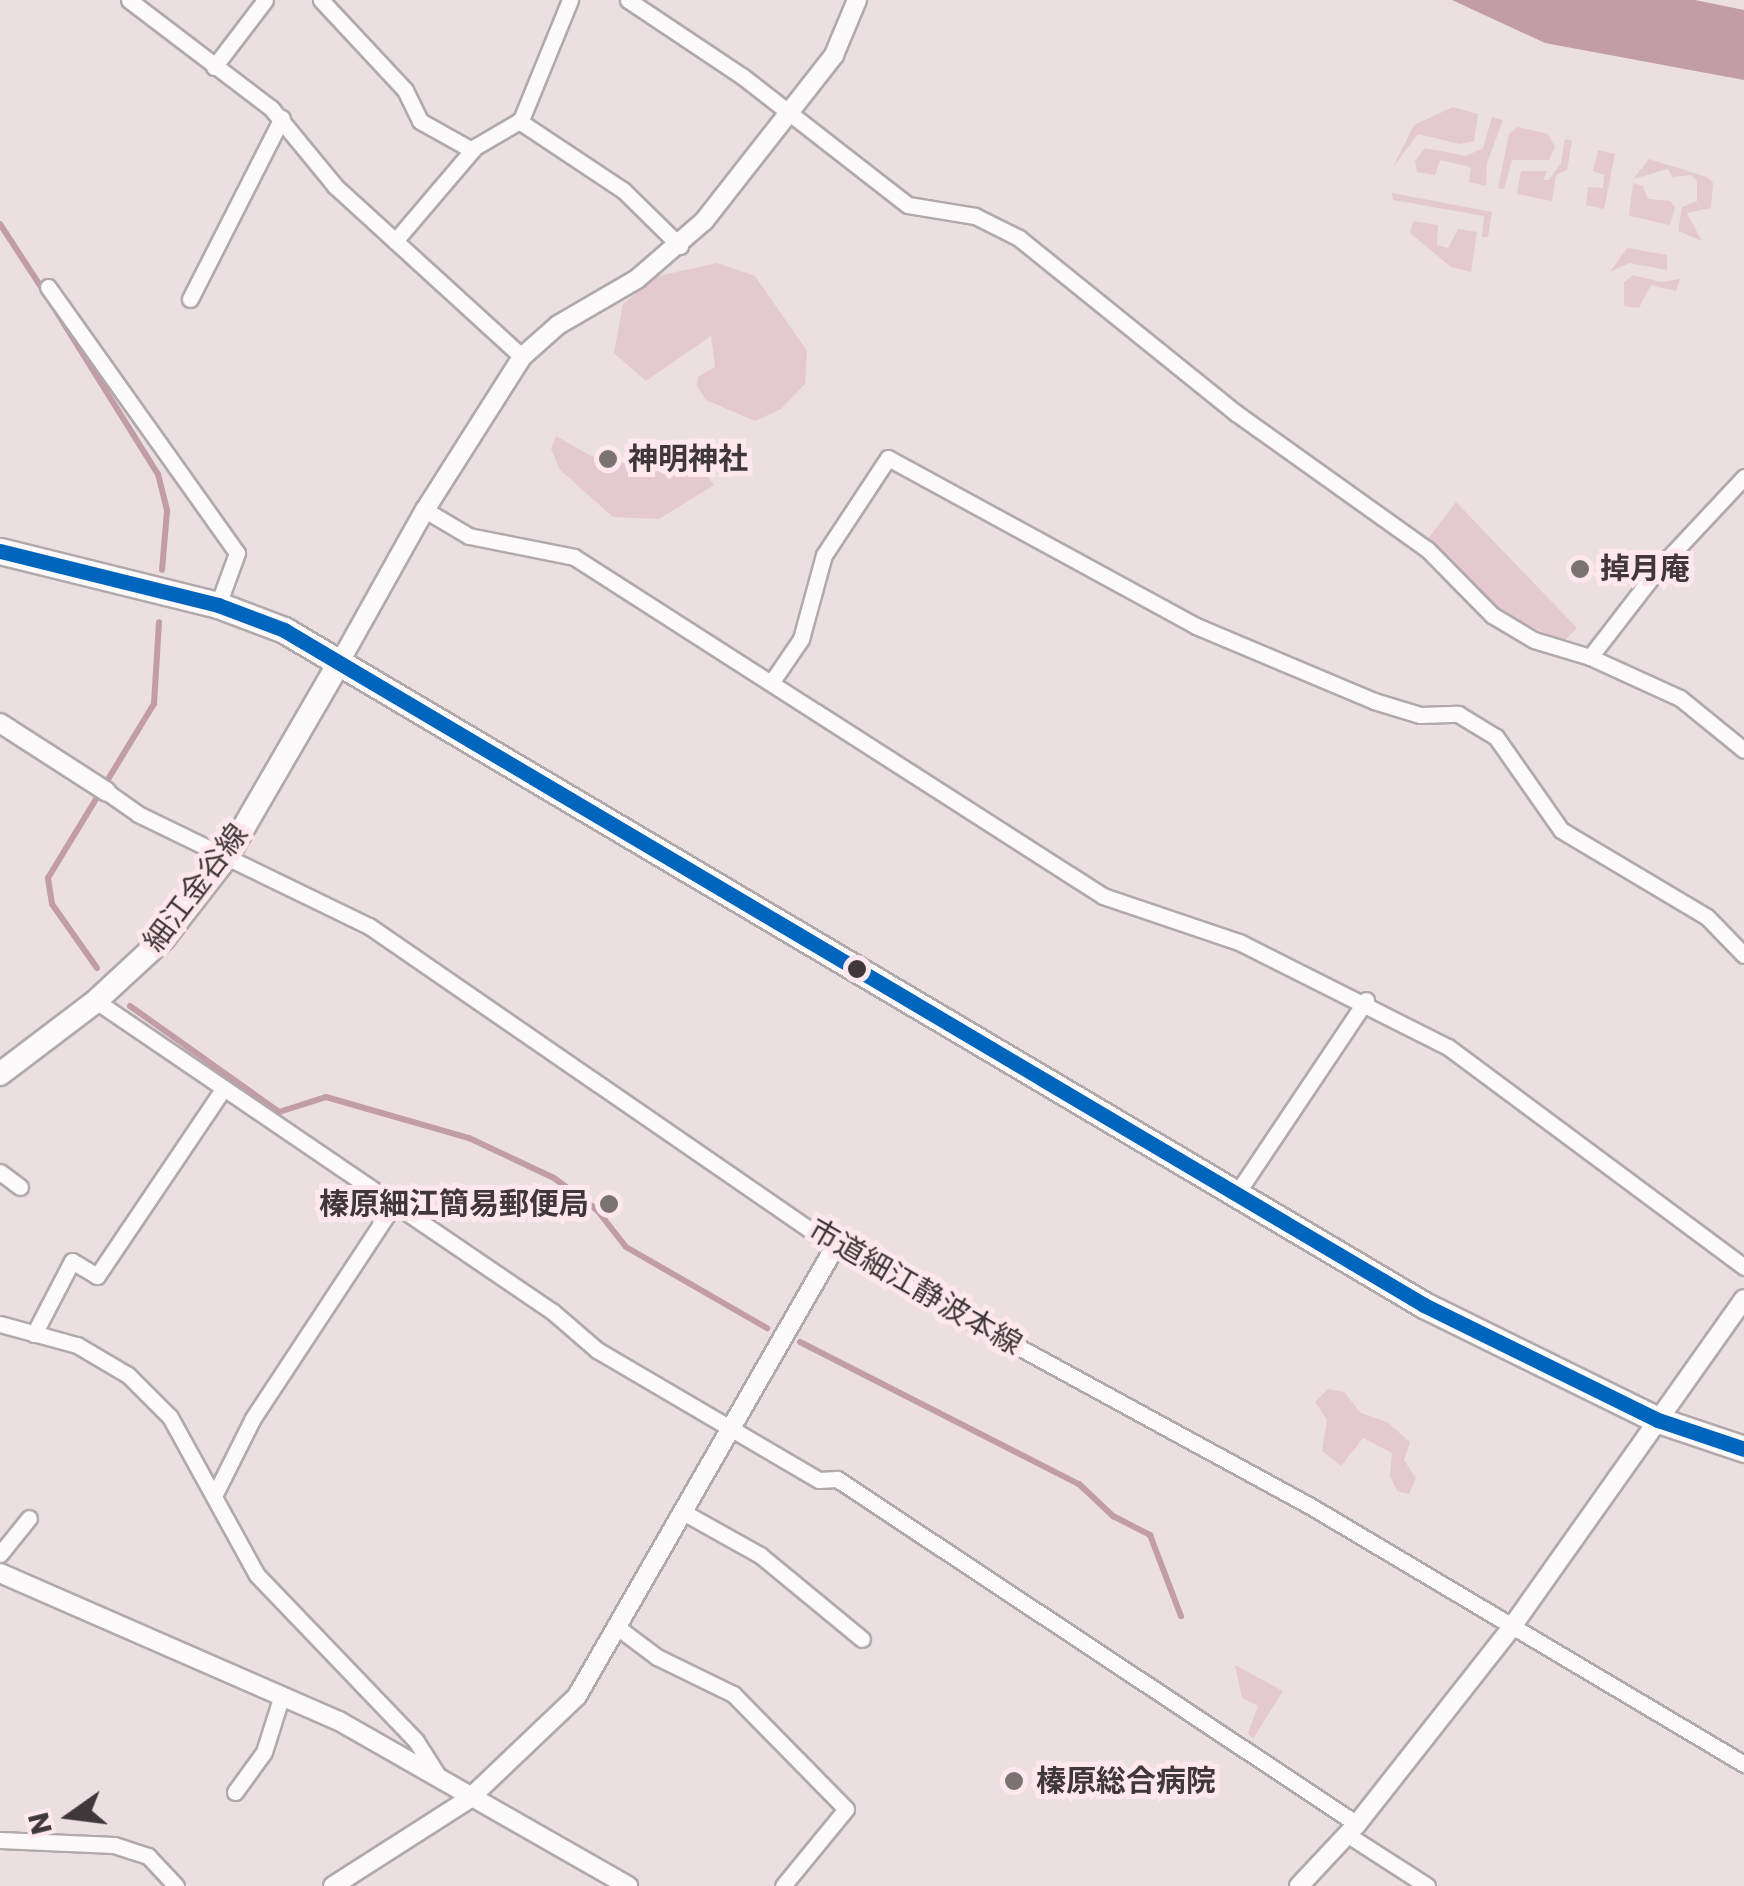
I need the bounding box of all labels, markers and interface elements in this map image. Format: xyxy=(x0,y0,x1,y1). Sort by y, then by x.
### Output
place label: 神明神社 xyxy=(628,441,748,477)
marker: 神明神社 xyxy=(597,448,619,470)
place label: 掉月庵 xyxy=(1600,551,1690,587)
marker: 掉月庵 xyxy=(1569,558,1591,580)
street label: 細江金谷線 xyxy=(136,817,256,959)
unlabelled marker xyxy=(847,959,867,979)
place label: 榛原細江簡易郵便局 xyxy=(319,1186,589,1222)
marker: 榛原細江簡易郵便局 xyxy=(598,1193,620,1215)
street label: 市道細江静波本線 xyxy=(802,1211,1028,1363)
place label: 榛原総合病院 xyxy=(1036,1763,1216,1799)
north arrow xyxy=(20,1766,120,1866)
marker: 榛原総合病院 xyxy=(1001,1768,1027,1794)
text: N xyxy=(19,1808,62,1838)

